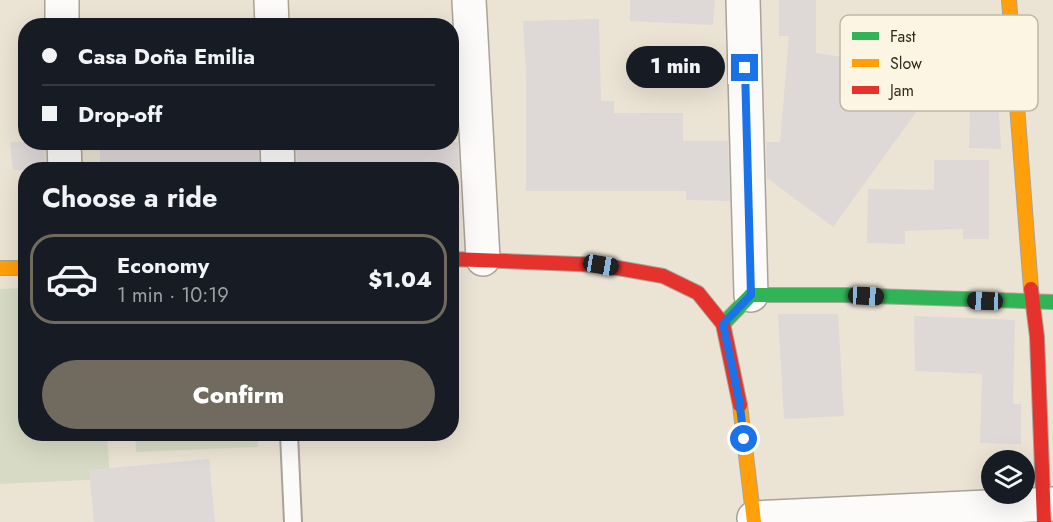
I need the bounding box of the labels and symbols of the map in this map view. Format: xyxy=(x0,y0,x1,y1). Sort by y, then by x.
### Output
legend xyxy=(840,15,1038,111)
text: Fast xyxy=(890,25,916,48)
callout: 1 min xyxy=(625,47,724,89)
text: Slow xyxy=(890,52,922,75)
route end xyxy=(731,54,758,81)
text: Jam xyxy=(888,79,914,102)
car xyxy=(582,253,620,277)
car xyxy=(848,286,884,306)
car xyxy=(967,291,1003,311)
route start xyxy=(730,425,757,452)

